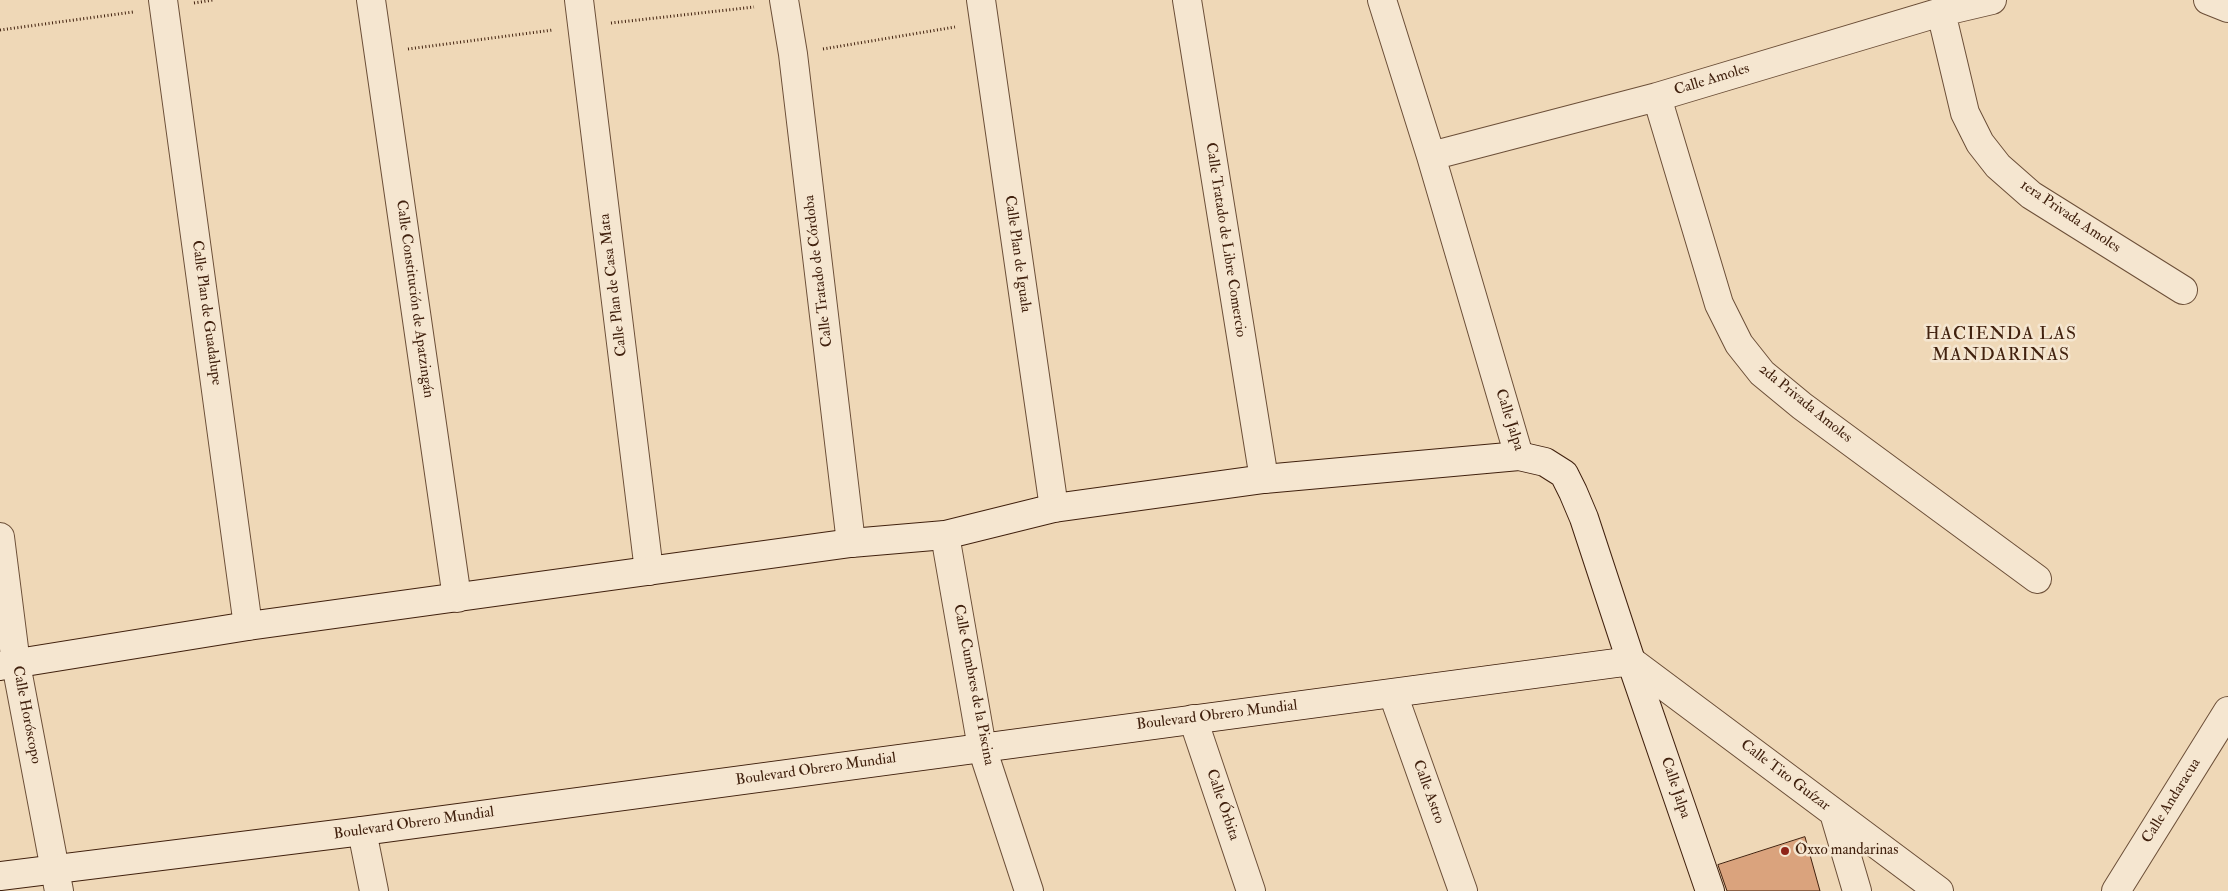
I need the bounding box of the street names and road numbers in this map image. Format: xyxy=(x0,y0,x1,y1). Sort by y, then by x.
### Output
street label: Calle Amoles xyxy=(1672,60,1752,100)
street label: Calle Tratado de Libre Comercio xyxy=(1201,141,1249,339)
street label: 1era Privada Amoles xyxy=(2016,177,2124,257)
street label: Calle Tratado de Córdoba xyxy=(801,194,837,348)
street label: Calle Plan de Iguala xyxy=(1000,194,1034,314)
street label: Calle Constitución de Apatzingán xyxy=(391,199,437,399)
street label: Calle Plan de Casa Mata xyxy=(596,213,632,357)
street label: Calle Plan de Guadalupe xyxy=(187,239,225,387)
street label: 2da Privada Amoles xyxy=(1755,361,1855,447)
street label: Calle Jalpa xyxy=(1491,387,1527,453)
street label: Calle Cumbres de la Piscina xyxy=(949,603,997,767)
street label: Calle Horóscopo xyxy=(8,665,44,765)
street label: Boulevard Obrero Mundial xyxy=(1136,697,1298,735)
street label: Calle Tito Guízar xyxy=(1737,736,1833,816)
street label: Boulevard Obrero Mundial xyxy=(735,750,897,790)
street label: Calle Jalpa xyxy=(1656,755,1694,821)
street label: Calle Andaracua xyxy=(2139,755,2205,847)
street label: Calle Astro xyxy=(1408,758,1448,826)
street label: Calle Órbita xyxy=(1201,767,1243,843)
street label: Boulevard Obrero Mundial xyxy=(333,804,495,844)

